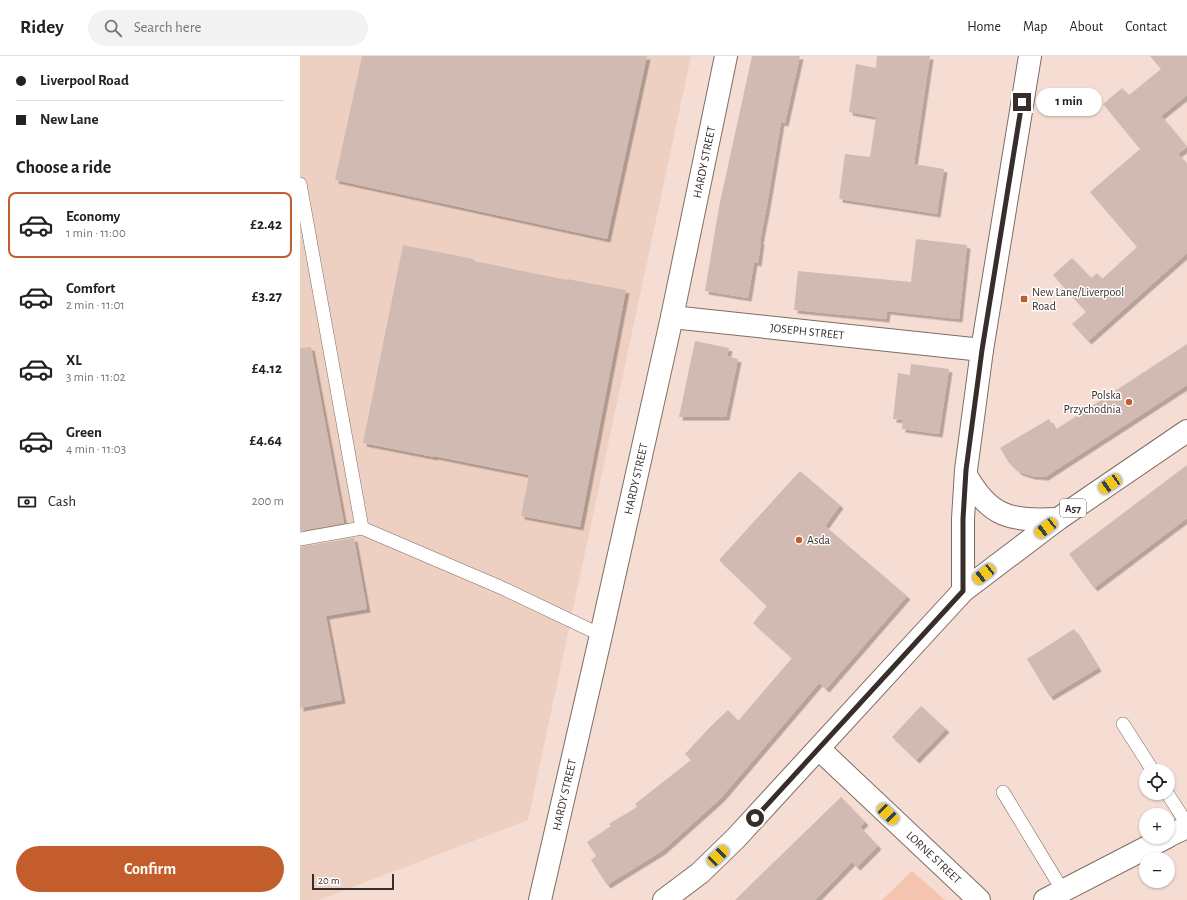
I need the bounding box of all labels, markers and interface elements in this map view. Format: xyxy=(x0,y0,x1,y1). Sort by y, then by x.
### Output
search box xyxy=(88,10,368,46)
icon: search xyxy=(102,17,124,39)
text: Ridey xyxy=(20,18,64,37)
text: Search here xyxy=(134,20,201,35)
text: Home xyxy=(967,20,1001,34)
text: Map xyxy=(1023,20,1047,34)
text: About xyxy=(1069,20,1103,34)
text: Contact xyxy=(1125,20,1167,34)
text: Liverpool Road xyxy=(40,73,129,88)
callout: 1 min xyxy=(1036,88,1102,116)
route end xyxy=(1013,93,1031,111)
text: 1 min xyxy=(1055,95,1083,108)
text: New Lane xyxy=(40,112,99,127)
street label: HARDY STREET xyxy=(691,125,717,199)
text: Choose a ride xyxy=(16,159,111,177)
icon: car xyxy=(18,207,54,243)
text: Economy xyxy=(66,209,120,224)
text: £2.42 xyxy=(250,217,282,232)
text: 1 min · 11:00 xyxy=(66,227,126,240)
icon: car xyxy=(18,279,54,315)
text: Comfort xyxy=(66,281,115,296)
place label: New Lane/Liverpool Road xyxy=(1032,286,1124,312)
text: £3.27 xyxy=(252,289,282,304)
marker: New Lane/Liverpool Road xyxy=(1019,294,1029,304)
text: 2 min · 11:01 xyxy=(66,299,125,312)
street label: JOSEPH STREET xyxy=(770,321,845,341)
icon: car xyxy=(18,351,54,387)
text: XL xyxy=(66,353,82,368)
text: £4.12 xyxy=(252,361,282,376)
text: 3 min · 11:02 xyxy=(66,371,126,384)
place label: Polska Przychodnia xyxy=(1064,389,1121,416)
marker: Polska Przychodnia xyxy=(1124,397,1134,407)
icon: car xyxy=(18,423,54,459)
text: Green xyxy=(66,425,102,440)
text: £4.64 xyxy=(250,433,282,448)
street label: HARDY STREET xyxy=(622,442,650,516)
text: 4 min · 11:03 xyxy=(66,443,126,456)
car xyxy=(1097,472,1123,496)
icon: cash xyxy=(16,491,38,513)
text: Cash xyxy=(48,494,76,509)
text: 200 m xyxy=(252,495,284,508)
road number: A57 xyxy=(1060,499,1086,517)
car xyxy=(1033,516,1059,540)
place label: Asda xyxy=(807,534,831,546)
marker: Asda xyxy=(794,535,804,545)
car xyxy=(971,562,997,586)
street label: HARDY STREET xyxy=(550,758,578,832)
map controls xyxy=(1139,764,1175,888)
button: locate xyxy=(1139,764,1175,800)
car xyxy=(875,801,901,827)
button: + xyxy=(1139,808,1175,844)
route start xyxy=(746,809,764,827)
street label: LORNE STREET xyxy=(904,829,964,886)
car xyxy=(705,843,731,869)
button: Confirm xyxy=(16,846,284,892)
button: − xyxy=(1139,852,1175,888)
scale bar xyxy=(312,872,394,891)
text: 20 m xyxy=(318,875,339,886)

